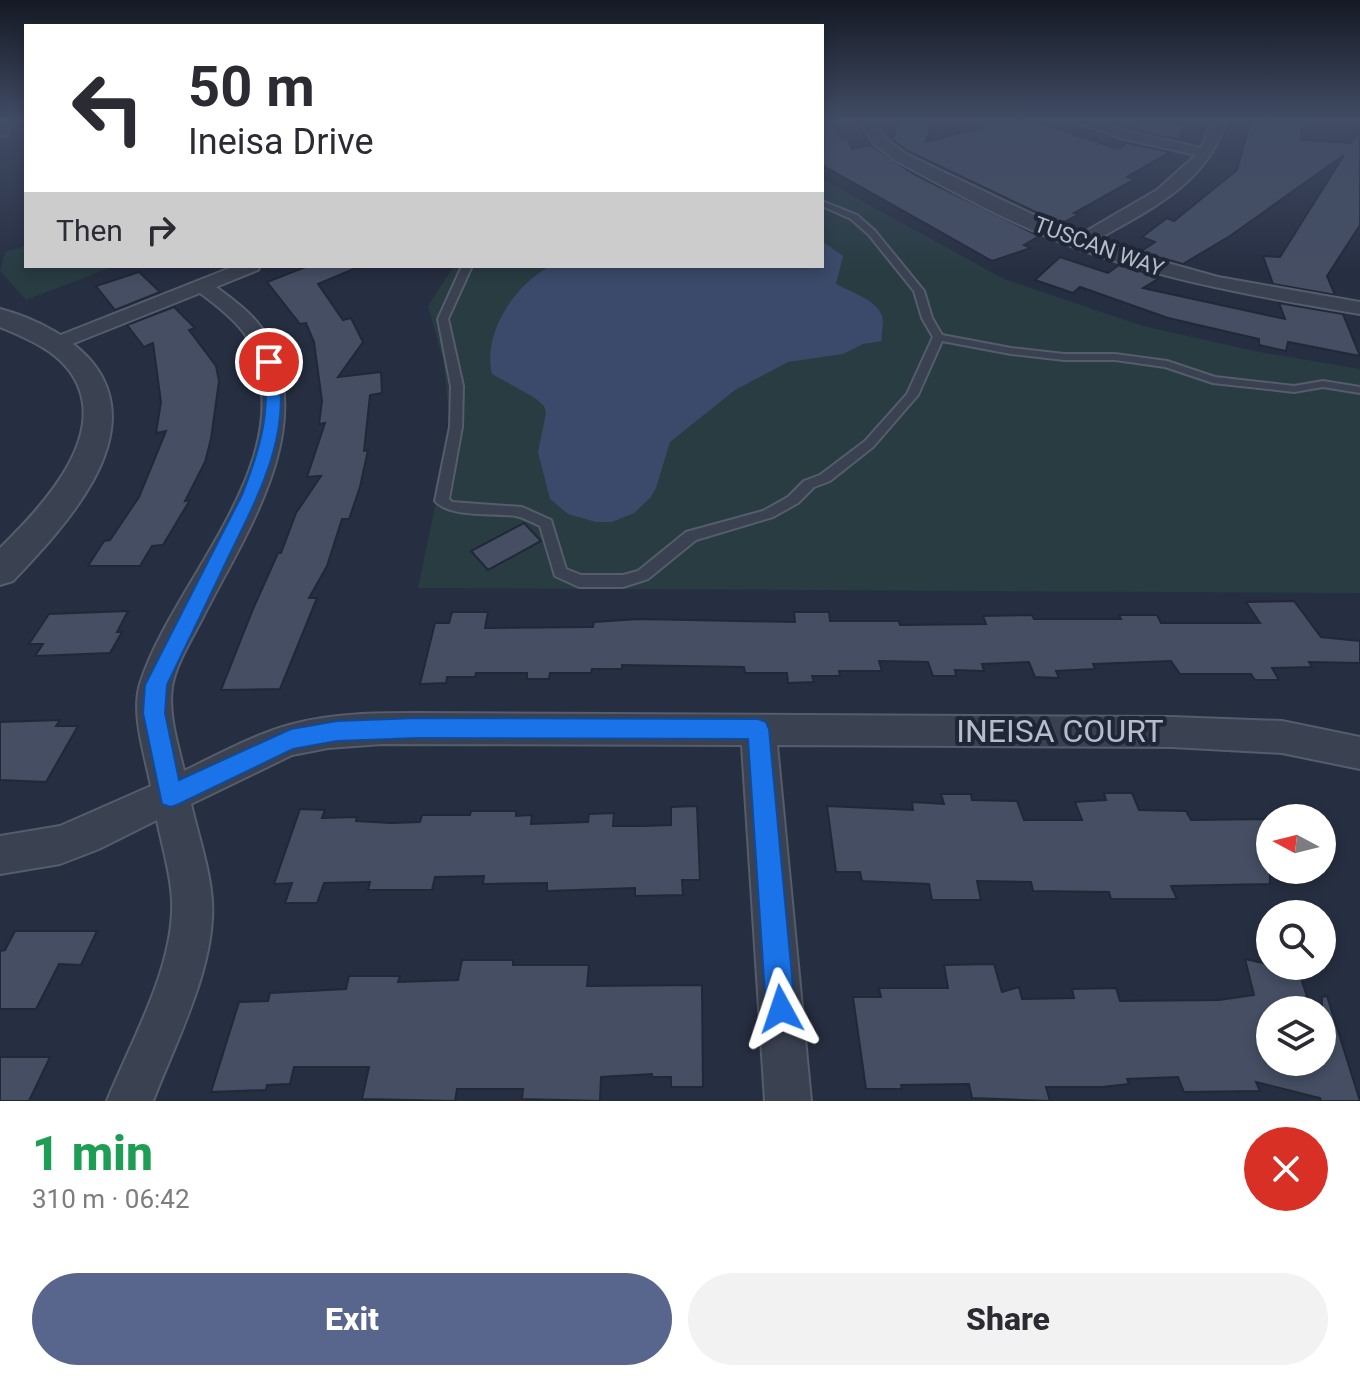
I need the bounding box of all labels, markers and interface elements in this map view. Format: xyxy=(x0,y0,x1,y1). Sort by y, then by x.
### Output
text: 50 m xyxy=(188,54,315,120)
icon: left xyxy=(56,56,160,160)
text: Ineisa Drive xyxy=(188,121,373,163)
icon: right xyxy=(139,208,183,252)
street label: TUSCAN WAY xyxy=(1031,211,1168,282)
text: Then xyxy=(56,213,123,248)
pin xyxy=(235,328,303,396)
icon: arrive xyxy=(247,340,291,384)
street label: INEISA COURT xyxy=(956,712,1164,750)
north arrow xyxy=(1256,804,1336,884)
map controls xyxy=(1256,804,1336,1076)
button: search xyxy=(1256,900,1336,980)
position arrow xyxy=(739,967,823,1051)
button: layers xyxy=(1256,996,1336,1076)
text: 1 min xyxy=(32,1125,153,1182)
button: close xyxy=(1244,1127,1328,1211)
text: 310 m · 06:42 xyxy=(32,1184,190,1214)
button: Exit xyxy=(32,1273,672,1365)
button: Share xyxy=(688,1273,1328,1365)

